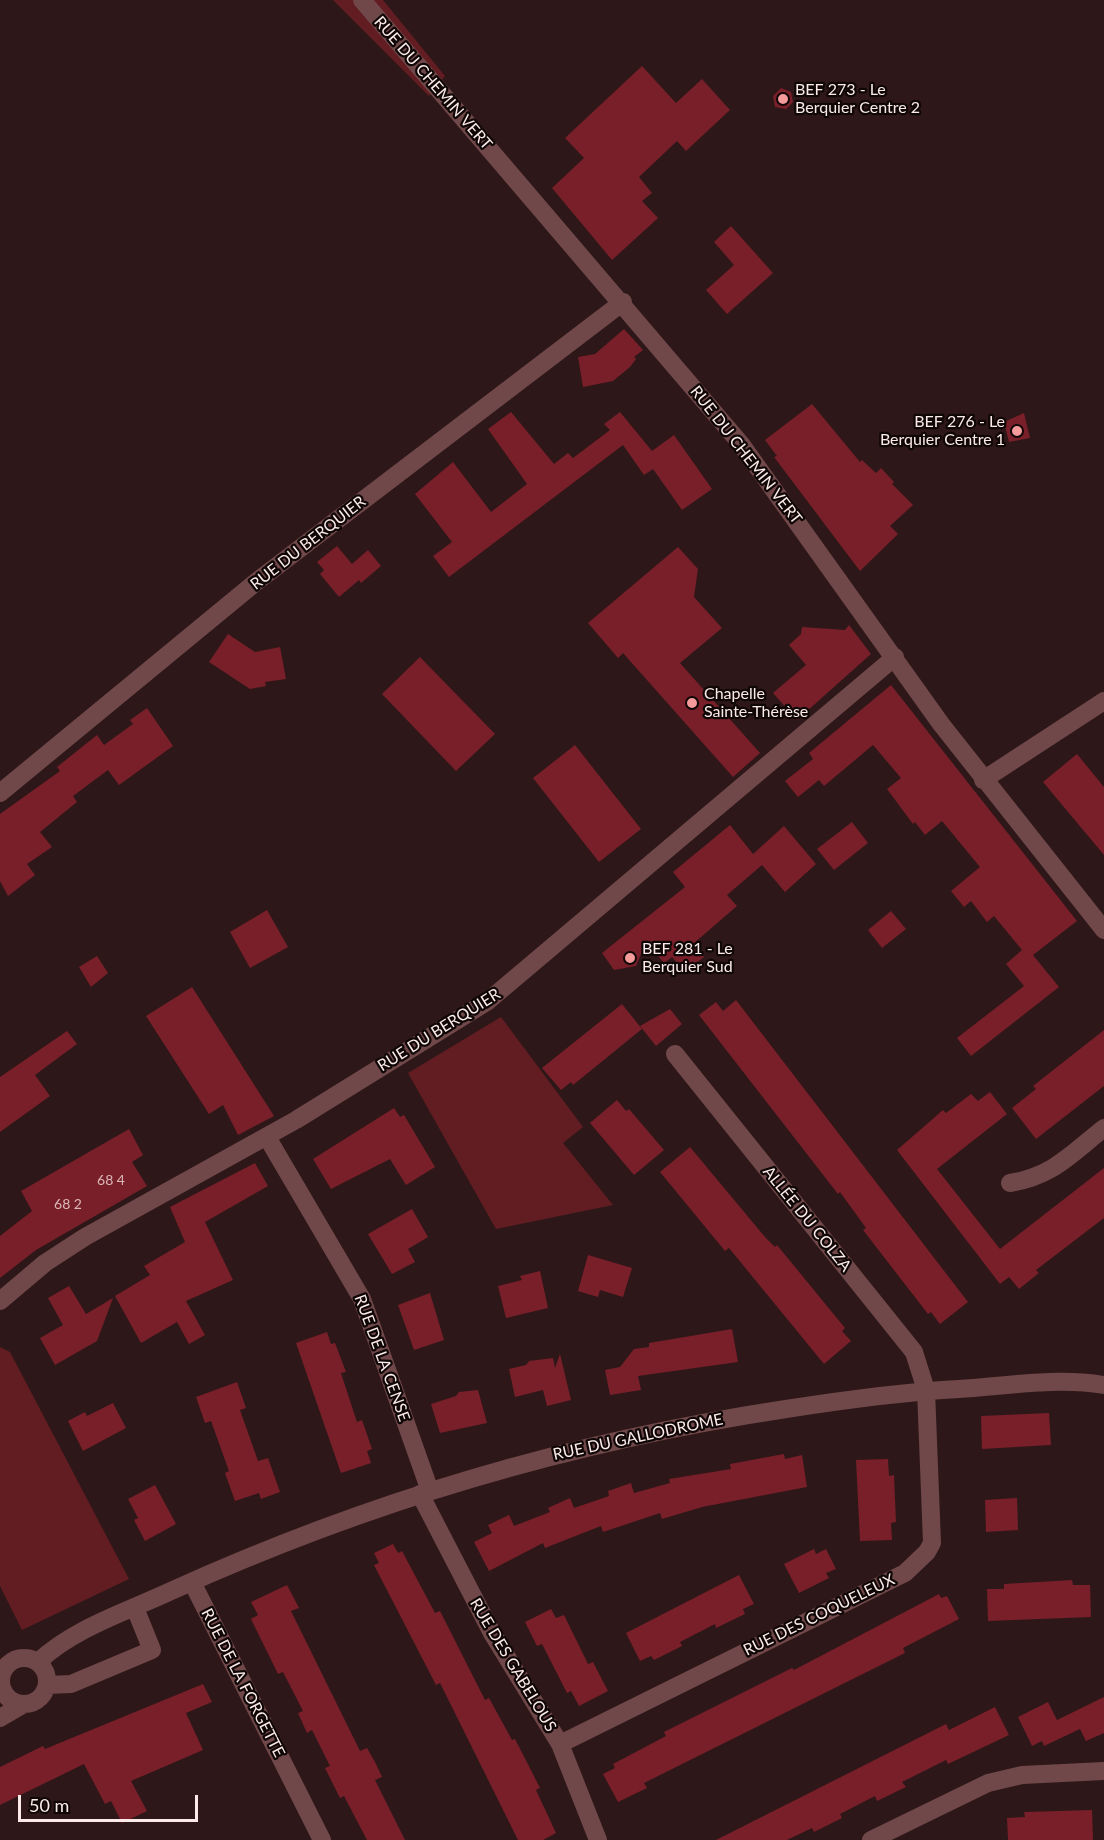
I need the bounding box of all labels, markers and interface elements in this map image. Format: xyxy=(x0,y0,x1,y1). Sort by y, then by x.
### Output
street label: RUE DU CHEMIN VERT xyxy=(370,13,496,153)
place label: BEF 273 - Le Berquier Centre 2 xyxy=(795,80,920,118)
marker: BEF 273 - Le Berquier Centre 2 xyxy=(776,92,790,106)
street label: RUE DU CHEMIN VERT xyxy=(686,382,806,528)
place label: BEF 276 - Le Berquier Centre 1 xyxy=(880,412,1005,450)
marker: BEF 276 - Le Berquier Centre 1 xyxy=(1010,424,1024,438)
street label: RUE DU BERQUIER xyxy=(247,492,369,594)
place label: Chapelle Sainte-Thérèse xyxy=(704,684,808,722)
marker: Chapelle Sainte-Thérèse xyxy=(685,696,699,710)
place label: BEF 281 - Le Berquier Sud xyxy=(642,939,733,977)
marker: BEF 281 - Le Berquier Sud xyxy=(623,951,637,965)
street label: RUE DU BERQUIER xyxy=(374,985,504,1075)
street label: ALLÉE DU COLZA xyxy=(759,1163,855,1275)
house number: 68 4 xyxy=(97,1172,125,1188)
house number: 68 2 xyxy=(54,1196,82,1212)
street label: RUE DE LA CENSE xyxy=(350,1292,414,1424)
street label: RUE DU GALLODROME xyxy=(551,1410,725,1464)
street label: RUE DES COQUELEUX xyxy=(740,1570,898,1660)
street label: RUE DES GABELOUS xyxy=(466,1595,560,1735)
street label: RUE DE LA FORGETTE xyxy=(197,1605,289,1761)
scale bar xyxy=(21,1783,201,1821)
text: 50 m xyxy=(29,1794,69,1816)

